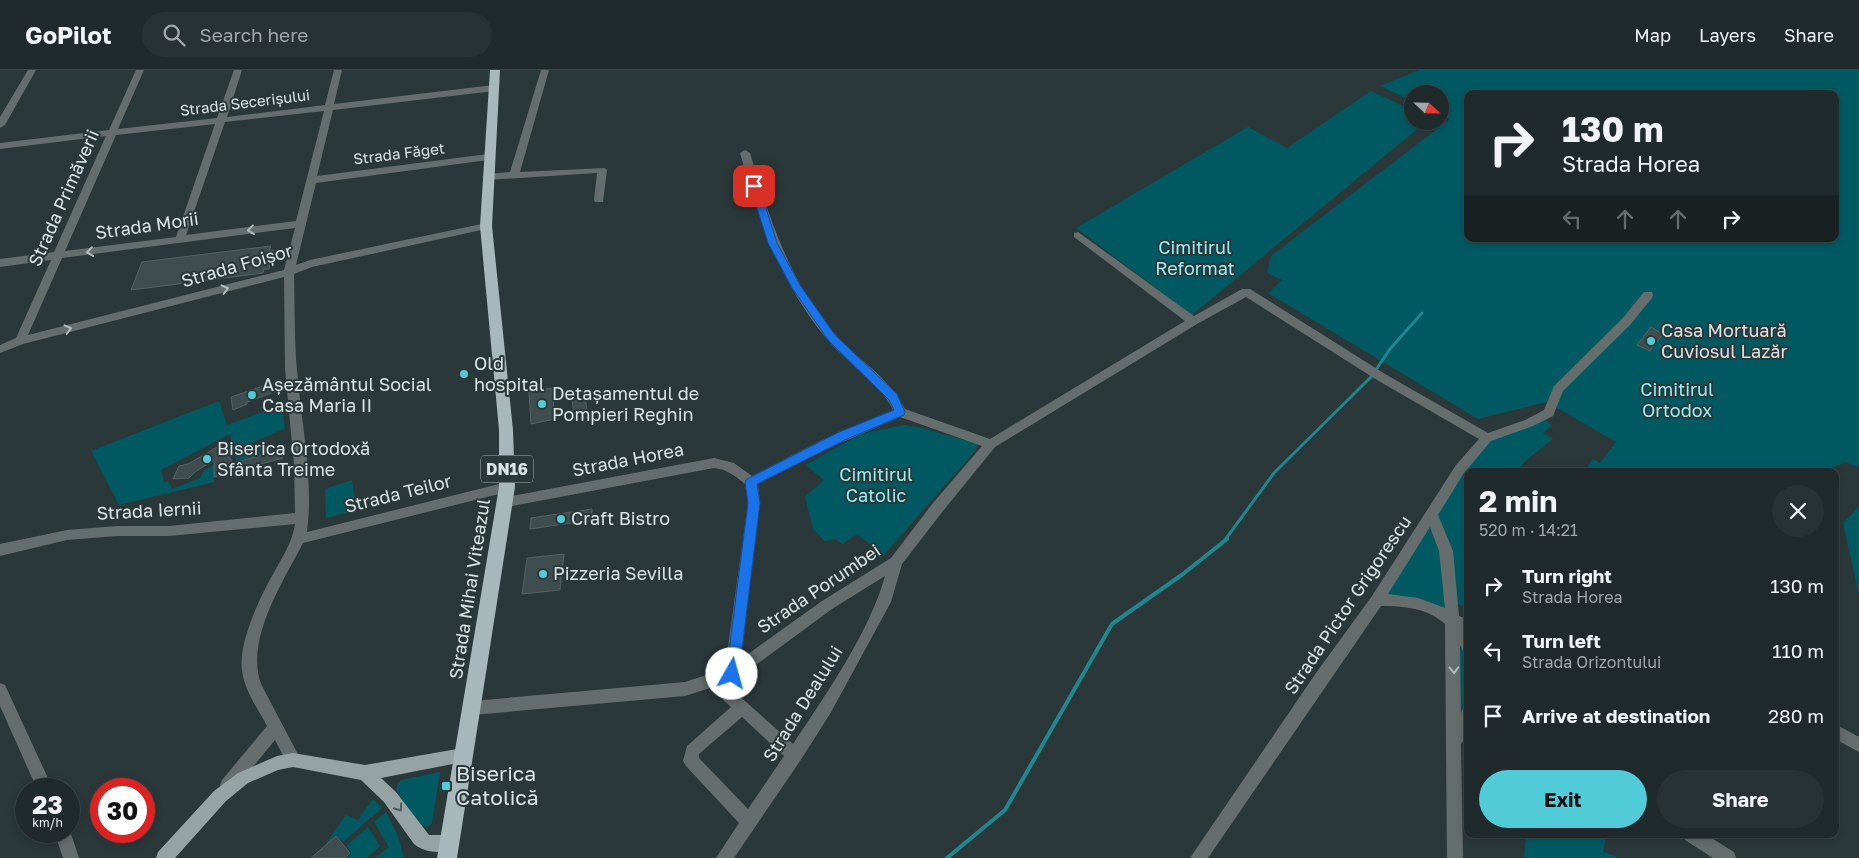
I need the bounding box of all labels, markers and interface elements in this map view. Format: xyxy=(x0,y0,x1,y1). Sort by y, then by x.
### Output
search box xyxy=(142,12,492,57)
text: GoPilot xyxy=(25,20,112,49)
icon: search xyxy=(160,21,188,49)
text: Search here xyxy=(200,23,308,46)
text: Map xyxy=(1634,24,1671,46)
text: Layers xyxy=(1699,24,1756,46)
text: Share xyxy=(1784,24,1834,46)
street label: Strada Secerișului xyxy=(179,85,311,119)
north arrow xyxy=(1404,85,1449,130)
map controls xyxy=(1404,85,1449,130)
text: 130 m xyxy=(1562,108,1664,150)
icon: right xyxy=(1479,110,1544,175)
street label: Strada Primăverii xyxy=(23,126,103,269)
street label: Strada Făget xyxy=(352,138,446,168)
text: Strada Horea xyxy=(1562,150,1700,177)
pin xyxy=(733,165,775,207)
icon: arrive xyxy=(740,172,768,200)
icon: left xyxy=(1558,205,1586,233)
icon: ahead xyxy=(1611,205,1639,233)
icon: ahead xyxy=(1664,205,1692,233)
icon: right xyxy=(1717,205,1745,233)
street label: Strada Morii xyxy=(94,207,200,243)
one-way arrow xyxy=(247,224,255,235)
park label: Cimitirul Reformat xyxy=(1155,236,1235,279)
street label: Strada Foișor xyxy=(179,239,295,291)
one-way arrow xyxy=(86,246,94,256)
one-way arrow xyxy=(221,284,230,295)
place label: Casa Mortuară Cuviosul Lazăr xyxy=(1661,319,1788,362)
one-way arrow xyxy=(63,324,72,335)
marker: Casa Mortuară Cuviosul Lazăr xyxy=(1645,335,1657,347)
place label: Old hospital xyxy=(474,352,545,395)
marker: Old hospital xyxy=(458,368,470,380)
place label: Așezământul Social Casa Maria II xyxy=(262,373,432,416)
park label: Cimitirul Ortodox xyxy=(1640,378,1714,421)
place label: Detașamentul de Pompieri Reghin xyxy=(552,382,699,425)
marker: Așezământul Social Casa Maria II xyxy=(246,389,258,401)
marker: Detașamentul de Pompieri Reghin xyxy=(536,398,548,410)
place label: Biserica Ortodoxă Sfânta Treime xyxy=(217,437,370,480)
street label: Strada Horea xyxy=(570,437,685,481)
marker: Biserica Ortodoxă Sfânta Treime xyxy=(201,453,213,465)
road number: DN16 xyxy=(481,456,533,482)
park label: Cimitirul Catolic xyxy=(839,463,913,506)
street label: Strada Teilor xyxy=(342,469,453,517)
text: 2 min xyxy=(1479,483,1557,519)
button: close xyxy=(1772,485,1824,537)
street label: Strada Iernii xyxy=(96,496,202,524)
street label: Strada Mihai Viteazul xyxy=(444,497,494,681)
place label: Craft Bistro xyxy=(571,507,670,529)
street label: Strada Pictor Grigorescu xyxy=(1279,511,1415,698)
marker: Craft Bistro xyxy=(555,513,567,525)
text: 520 m · 14:21 xyxy=(1479,520,1578,540)
street label: Strada Porumbei xyxy=(753,539,884,637)
place label: Pizzeria Sevilla xyxy=(553,562,683,584)
text: Turn right xyxy=(1522,564,1612,587)
marker: Pizzeria Sevilla xyxy=(537,568,549,580)
icon: right xyxy=(1479,572,1507,600)
text: 130 m xyxy=(1770,574,1824,597)
text: Strada Horea xyxy=(1522,587,1622,607)
text: Turn left xyxy=(1522,629,1601,652)
icon: left xyxy=(1479,637,1507,665)
text: 110 m xyxy=(1772,639,1824,662)
street label: Strada Dealului xyxy=(758,641,847,765)
position arrow xyxy=(705,647,757,699)
text: Strada Orizontului xyxy=(1522,652,1661,672)
one-way arrow xyxy=(1448,666,1459,674)
icon: arrive xyxy=(1479,702,1507,730)
text: Arrive at destination xyxy=(1522,704,1710,727)
text: 280 m xyxy=(1768,704,1824,727)
place label: Biserica Catolică xyxy=(456,760,539,810)
button: Exit xyxy=(1479,770,1647,828)
button: Share xyxy=(1657,770,1824,828)
speed limit sign: 30 xyxy=(90,778,155,843)
marker: Biserica Catolică xyxy=(440,780,452,792)
text: 23 xyxy=(32,789,63,820)
one-way arrow xyxy=(393,802,402,812)
text: km/h xyxy=(32,815,63,830)

